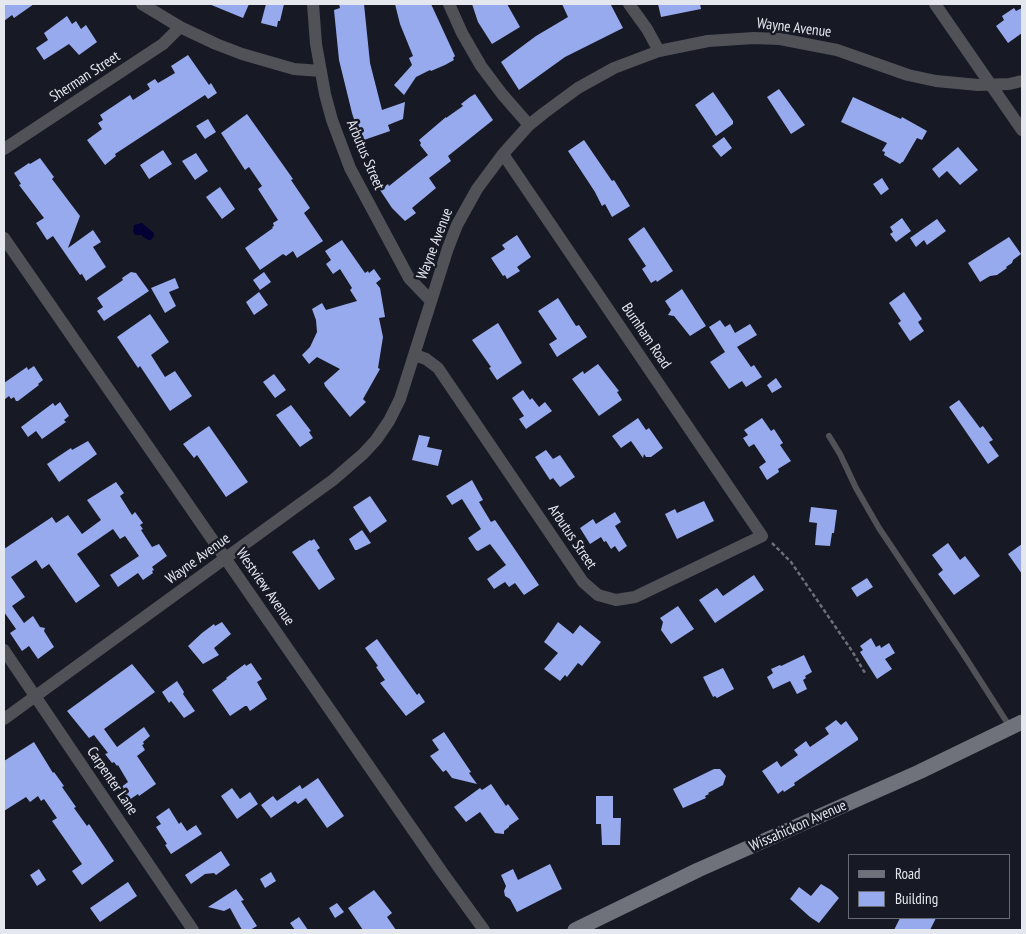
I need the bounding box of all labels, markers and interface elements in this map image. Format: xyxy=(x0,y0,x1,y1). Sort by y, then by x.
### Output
street label: Wayne Avenue xyxy=(756,14,832,42)
street label: Sherman Street xyxy=(47,48,123,106)
street label: Arbutus Street xyxy=(342,117,388,193)
street label: Wayne Avenue xyxy=(413,206,457,282)
street label: Burnham Road xyxy=(617,300,675,372)
street label: Arbutus Street xyxy=(544,501,600,573)
street label: Wayne Avenue xyxy=(162,530,234,588)
street label: Westview Avenue xyxy=(232,545,298,629)
street label: Carpenter Lane xyxy=(83,743,141,819)
street label: Wissahickon Avenue xyxy=(747,797,849,855)
legend xyxy=(848,854,1011,919)
text: Road xyxy=(895,864,921,883)
text: Building xyxy=(895,889,938,908)

